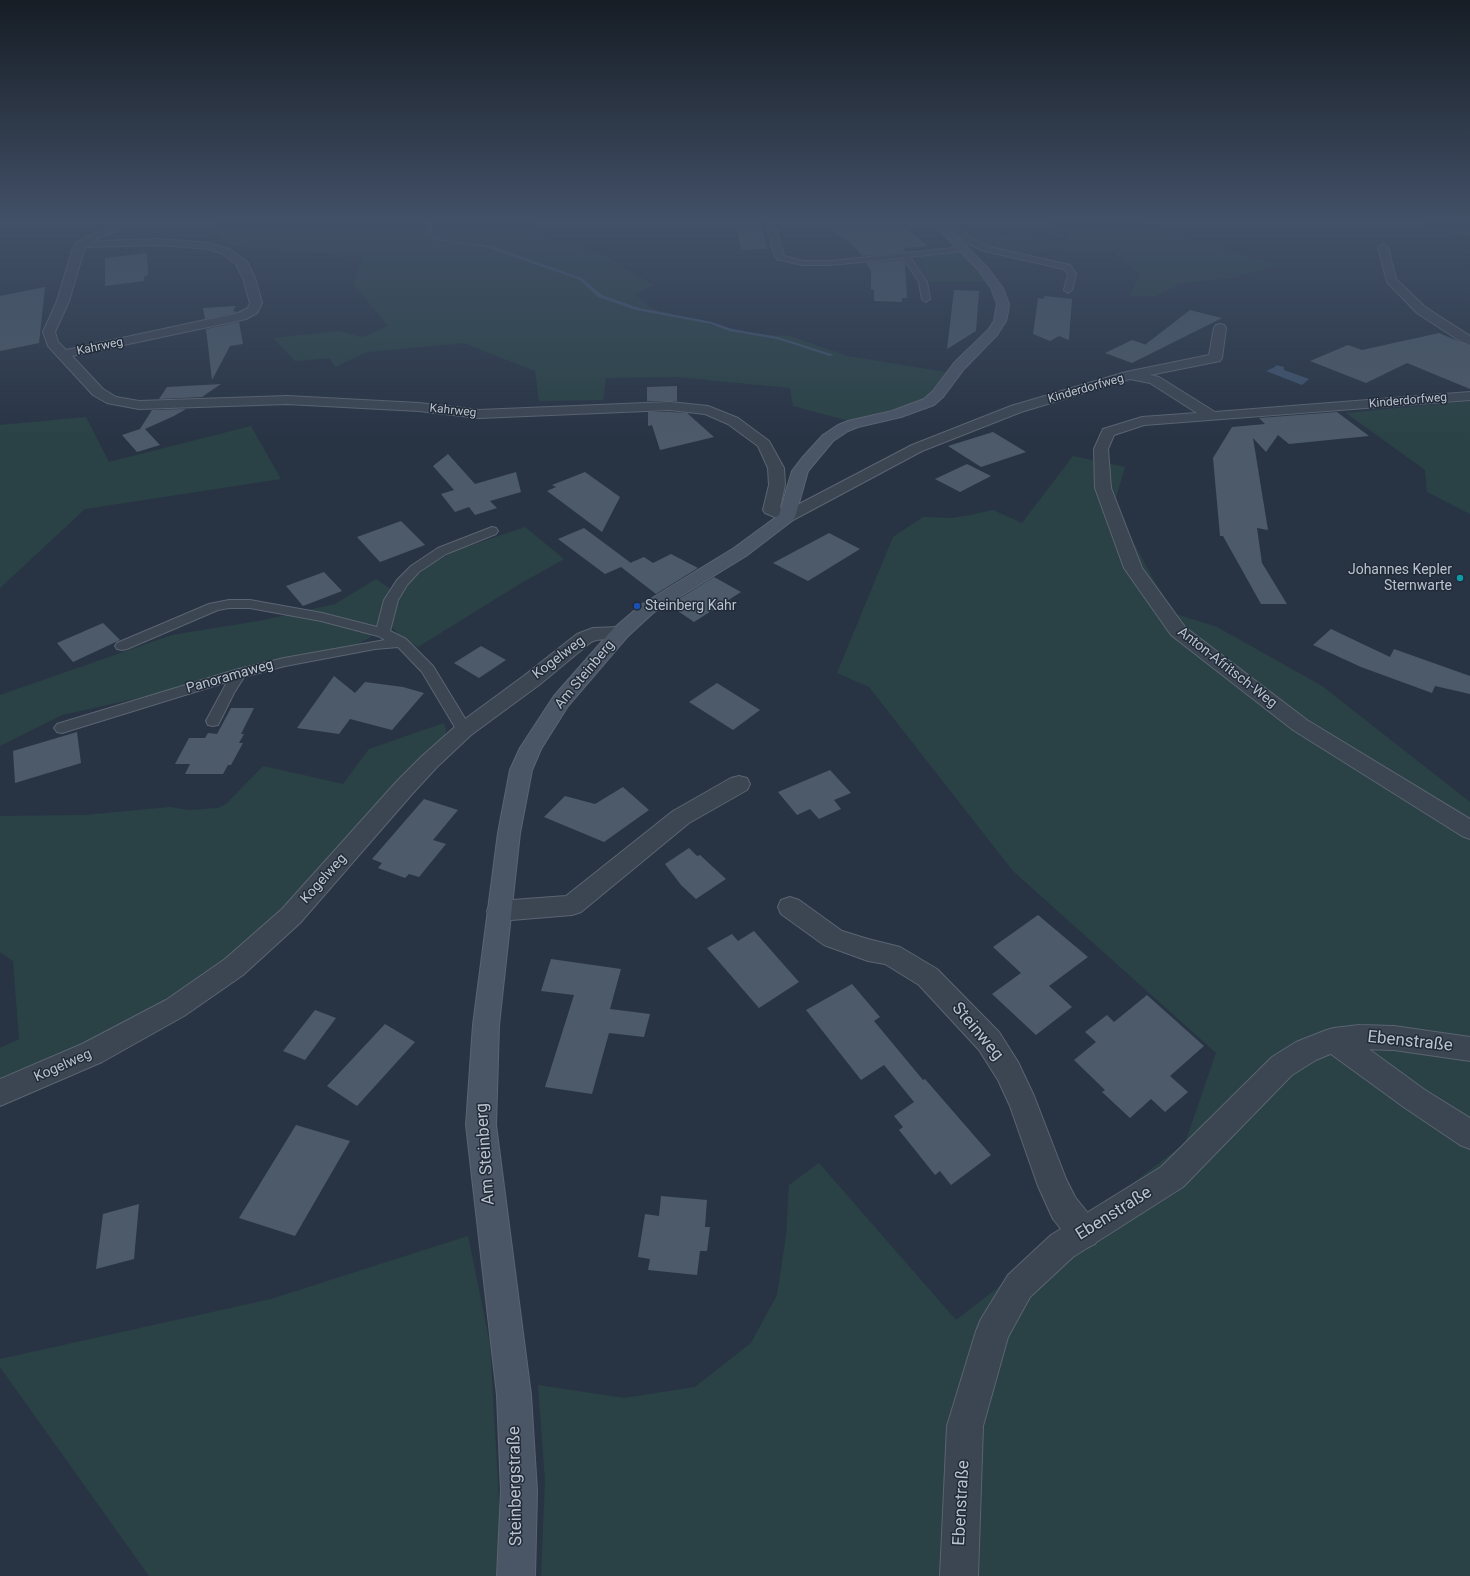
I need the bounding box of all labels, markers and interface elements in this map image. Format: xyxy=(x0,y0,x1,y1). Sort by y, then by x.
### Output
street label: Kahrweg xyxy=(76,335,124,359)
street label: Kinderdorfweg xyxy=(1046,371,1126,407)
street label: Kinderdorfweg xyxy=(1368,390,1448,412)
street label: Kahrweg xyxy=(429,401,477,421)
place label: Johannes Kepler Sternwarte xyxy=(1348,562,1452,594)
marker: Johannes Kepler Sternwarte xyxy=(1455,573,1465,583)
place label: Steinberg Kahr xyxy=(645,598,737,614)
marker: Steinberg Kahr xyxy=(632,601,642,611)
street label: Anton-Afritsch-Weg xyxy=(1174,624,1280,712)
street label: Kogelweg xyxy=(530,633,588,683)
street label: Am Steinberg xyxy=(552,637,618,713)
street label: Panoramaweg xyxy=(184,657,276,697)
street label: Kogelweg xyxy=(297,851,351,907)
street label: Steinweg xyxy=(947,999,1007,1065)
street label: Ebenstraße xyxy=(1366,1027,1454,1057)
street label: Kogelweg xyxy=(32,1046,94,1086)
street label: Am Steinberg xyxy=(472,1102,500,1206)
street label: Ebenstraße xyxy=(1072,1183,1156,1245)
street label: Steinbergstraße xyxy=(505,1426,527,1546)
street label: Ebenstraße xyxy=(950,1460,974,1546)

